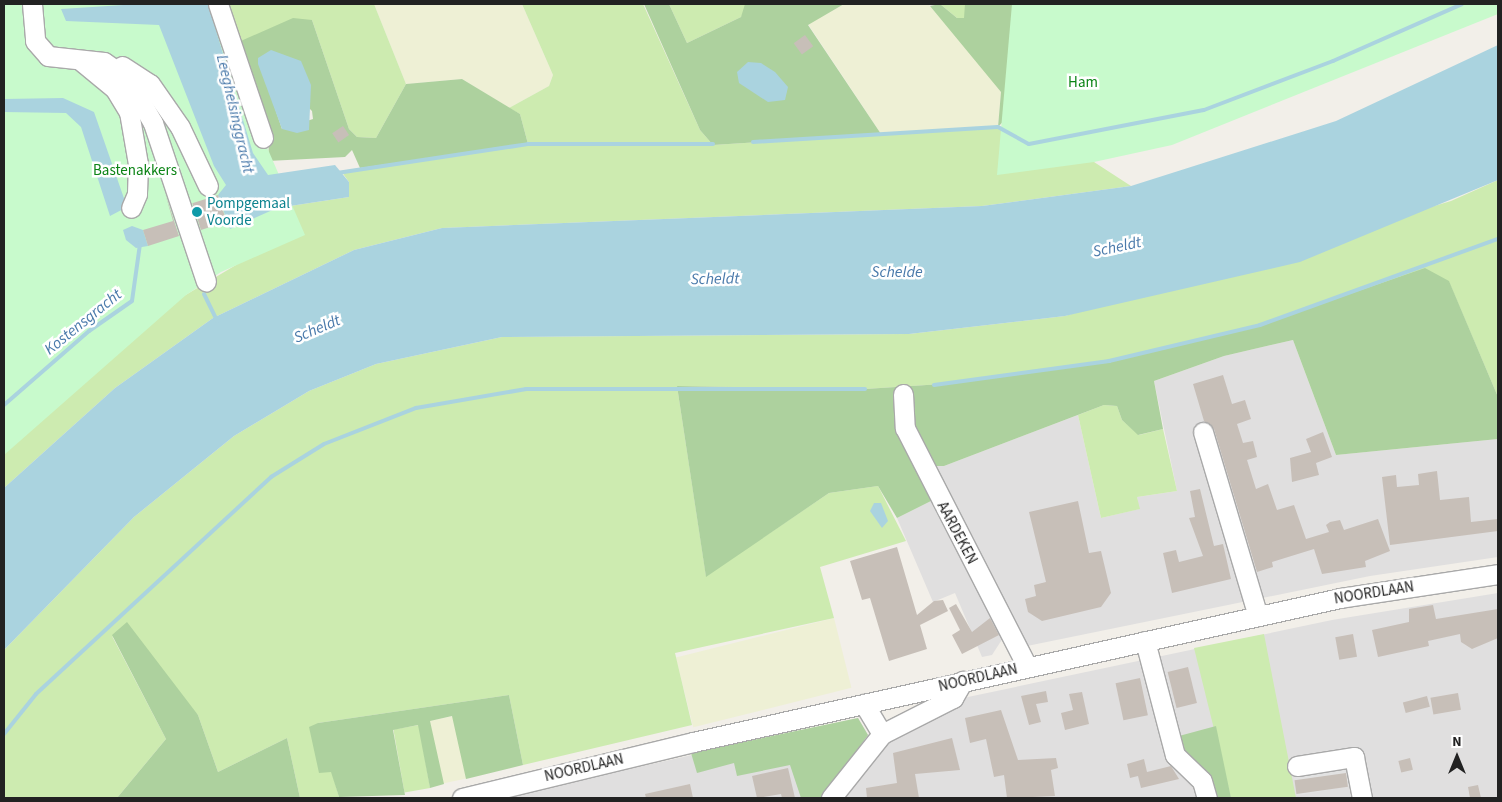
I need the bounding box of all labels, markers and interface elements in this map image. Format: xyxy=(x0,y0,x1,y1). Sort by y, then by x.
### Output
water label: Leeghelsinggracht xyxy=(212,53,258,175)
park label: Ham xyxy=(1068,74,1098,92)
park label: Bastenakkers xyxy=(93,162,177,180)
place label: Pompgemaal Voorde xyxy=(207,194,290,229)
marker: Pompgemaal Voorde xyxy=(191,206,203,218)
water label: Scheldt xyxy=(1091,233,1143,261)
water label: Schelde xyxy=(871,262,923,282)
water label: Scheldt xyxy=(690,269,740,289)
water label: Kostensgracht xyxy=(41,285,125,359)
water label: Scheldt xyxy=(291,311,343,347)
street label: AARDEKEN xyxy=(933,499,981,567)
street label: NOORDLAAN xyxy=(1333,578,1415,608)
street label: NOORDLAAN xyxy=(937,660,1019,696)
north arrow xyxy=(1432,732,1482,782)
text: N xyxy=(1452,732,1462,752)
street label: NOORDLAAN xyxy=(543,750,625,786)

